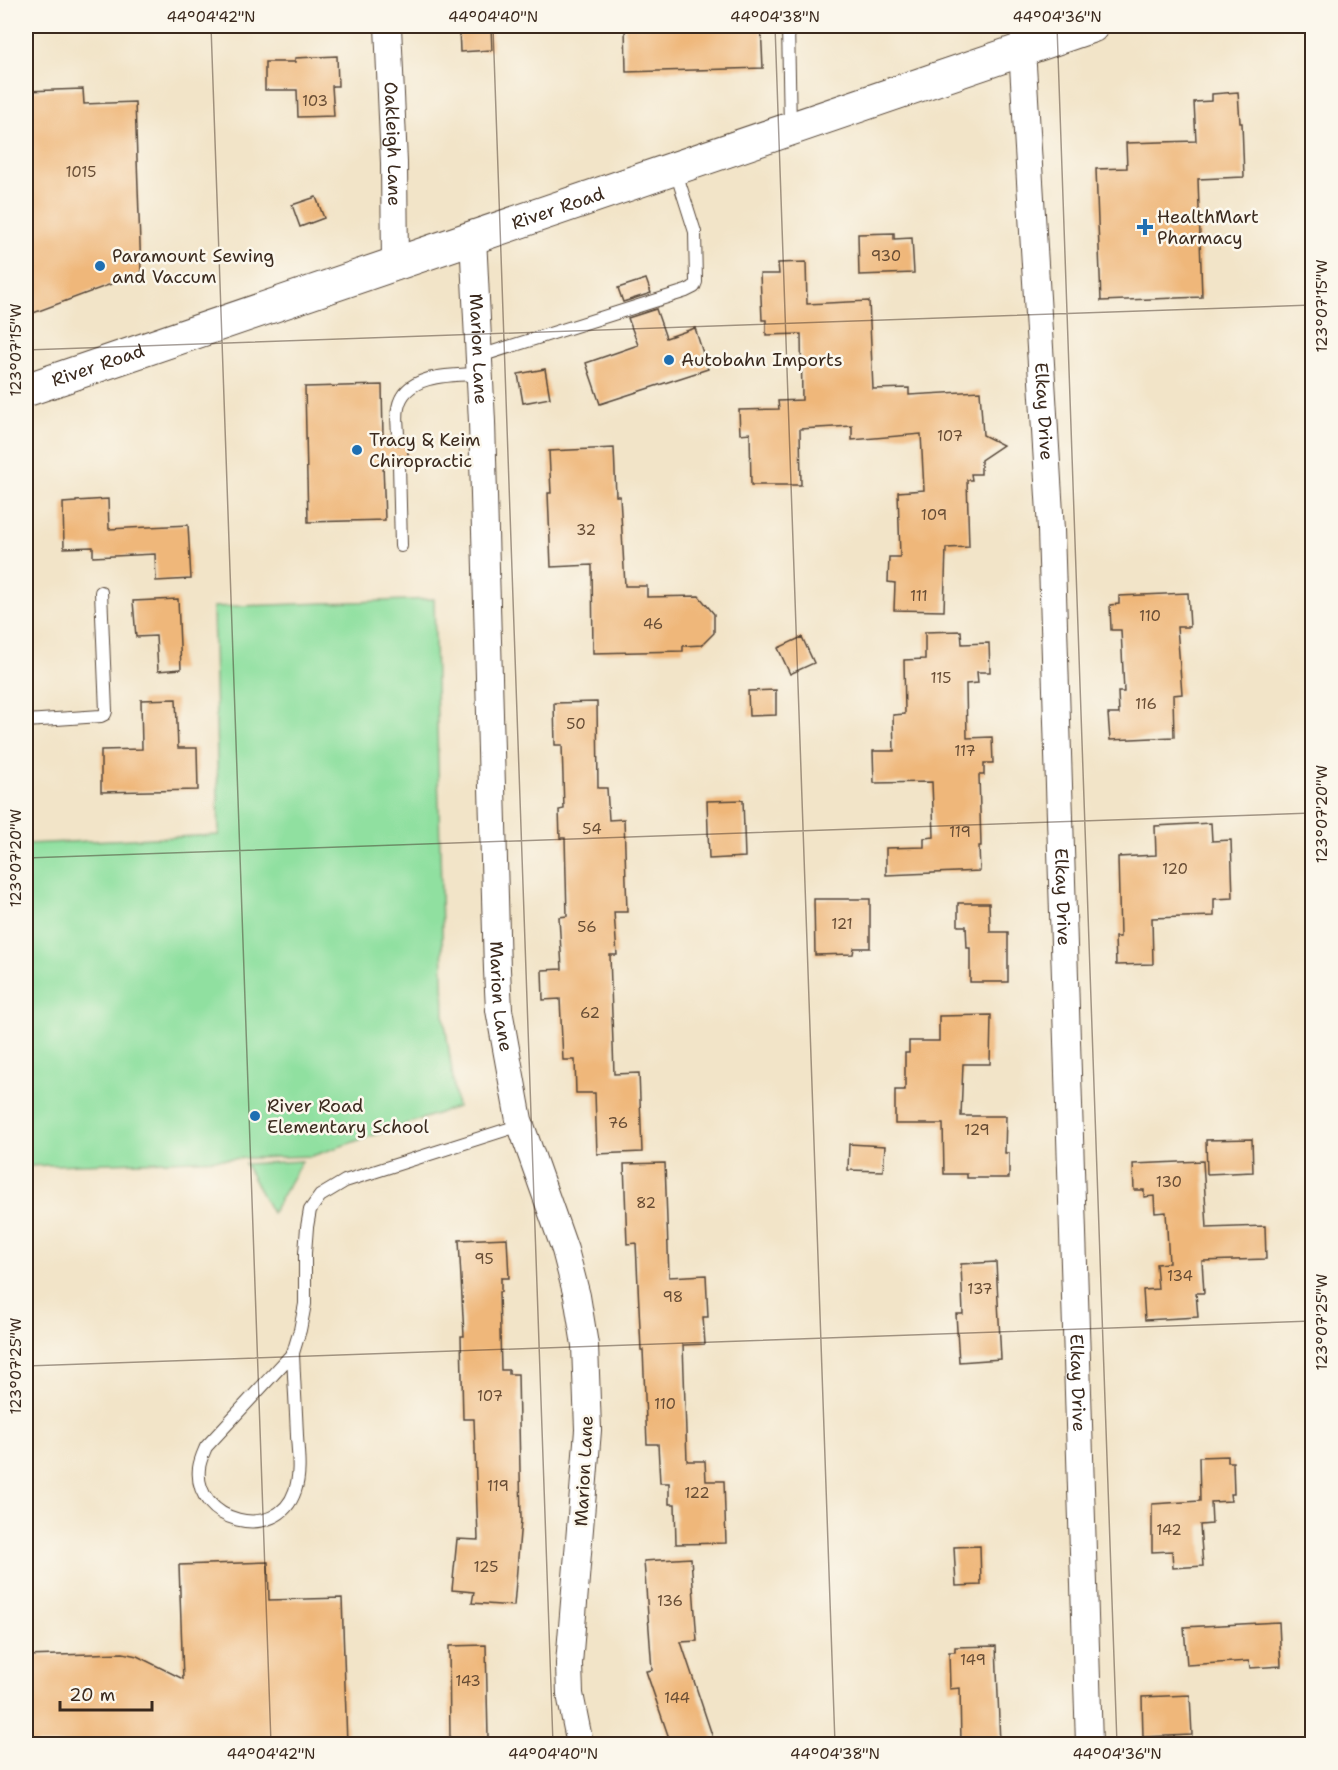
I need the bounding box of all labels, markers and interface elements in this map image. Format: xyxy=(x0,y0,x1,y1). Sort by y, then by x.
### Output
text: 44°04'42"N xyxy=(167,7,255,27)
text: 44°04'40"N xyxy=(448,7,538,27)
text: 44°04'38"N xyxy=(730,7,820,27)
text: 44°04'36"N xyxy=(1012,7,1102,27)
street label: Oakleigh Lane xyxy=(378,81,406,206)
house number: 103 xyxy=(302,91,328,111)
house number: 1015 xyxy=(65,162,97,182)
street label: River Road xyxy=(508,181,607,235)
place label: HealthMart Pharmacy xyxy=(1157,205,1259,250)
marker: HealthMart Pharmacy xyxy=(1138,220,1152,234)
place label: Paramount Sewing and Vaccum xyxy=(112,244,274,289)
house number: 930 xyxy=(871,246,901,266)
marker: Paramount Sewing and Vaccum xyxy=(93,259,107,273)
text: 123°07'15"W xyxy=(1312,259,1332,353)
street label: Marion Lane xyxy=(464,293,493,405)
text: 123°07'15"W xyxy=(6,303,26,397)
street label: River Road xyxy=(48,339,147,392)
place label: Autobahn Imports xyxy=(681,348,843,372)
marker: Autobahn Imports xyxy=(662,353,676,367)
street label: Elkay Drive xyxy=(1029,362,1059,461)
house number: 107 xyxy=(937,426,963,446)
place label: Tracy & Keim Chiropractic xyxy=(369,428,481,473)
marker: Tracy & Keim Chiropractic xyxy=(350,443,364,457)
house number: 109 xyxy=(921,505,947,525)
house number: 32 xyxy=(576,520,596,540)
house number: 111 xyxy=(910,586,928,606)
house number: 110 xyxy=(1139,606,1161,626)
house number: 46 xyxy=(643,614,663,634)
house number: 115 xyxy=(931,668,951,688)
house number: 116 xyxy=(1135,694,1157,714)
house number: 50 xyxy=(566,714,586,734)
house number: 117 xyxy=(954,741,976,761)
text: 123°07'20"W xyxy=(1312,765,1332,863)
text: 123°07'20"W xyxy=(6,809,26,907)
house number: 54 xyxy=(582,819,602,839)
house number: 119 xyxy=(949,822,971,842)
street label: Elkay Drive xyxy=(1049,848,1076,946)
house number: 120 xyxy=(1162,859,1188,879)
house number: 121 xyxy=(831,914,853,934)
house number: 56 xyxy=(577,917,597,937)
street label: Marion Lane xyxy=(484,941,518,1054)
house number: 62 xyxy=(580,1003,600,1023)
place label: River Road Elementary School xyxy=(267,1094,430,1139)
marker: River Road Elementary School xyxy=(248,1109,262,1123)
house number: 76 xyxy=(608,1113,628,1133)
house number: 129 xyxy=(964,1120,990,1140)
house number: 130 xyxy=(1156,1172,1182,1192)
house number: 82 xyxy=(636,1193,656,1213)
house number: 95 xyxy=(474,1249,494,1269)
house number: 134 xyxy=(1167,1266,1193,1286)
text: 123°07'25"W xyxy=(1312,1274,1332,1370)
house number: 137 xyxy=(967,1279,993,1299)
house number: 98 xyxy=(663,1287,683,1307)
text: 123°07'25"W xyxy=(6,1318,26,1414)
street label: Elkay Drive xyxy=(1064,1333,1091,1432)
house number: 107 xyxy=(477,1386,503,1406)
house number: 110 xyxy=(654,1394,676,1414)
street label: Marion Lane xyxy=(569,1415,599,1527)
house number: 119 xyxy=(487,1476,509,1496)
house number: 122 xyxy=(684,1483,710,1503)
house number: 142 xyxy=(1156,1520,1182,1540)
house number: 125 xyxy=(474,1557,498,1577)
house number: 136 xyxy=(657,1591,683,1611)
house number: 149 xyxy=(960,1650,986,1670)
house number: 143 xyxy=(455,1671,481,1691)
scale bar xyxy=(60,1674,152,1712)
text: 20 m xyxy=(69,1683,115,1707)
house number: 144 xyxy=(664,1688,690,1708)
text: 44°04'42"N xyxy=(227,1744,315,1764)
text: 44°04'40"N xyxy=(508,1744,598,1764)
text: 44°04'38"N xyxy=(790,1744,880,1764)
text: 44°04'36"N xyxy=(1072,1744,1162,1764)

